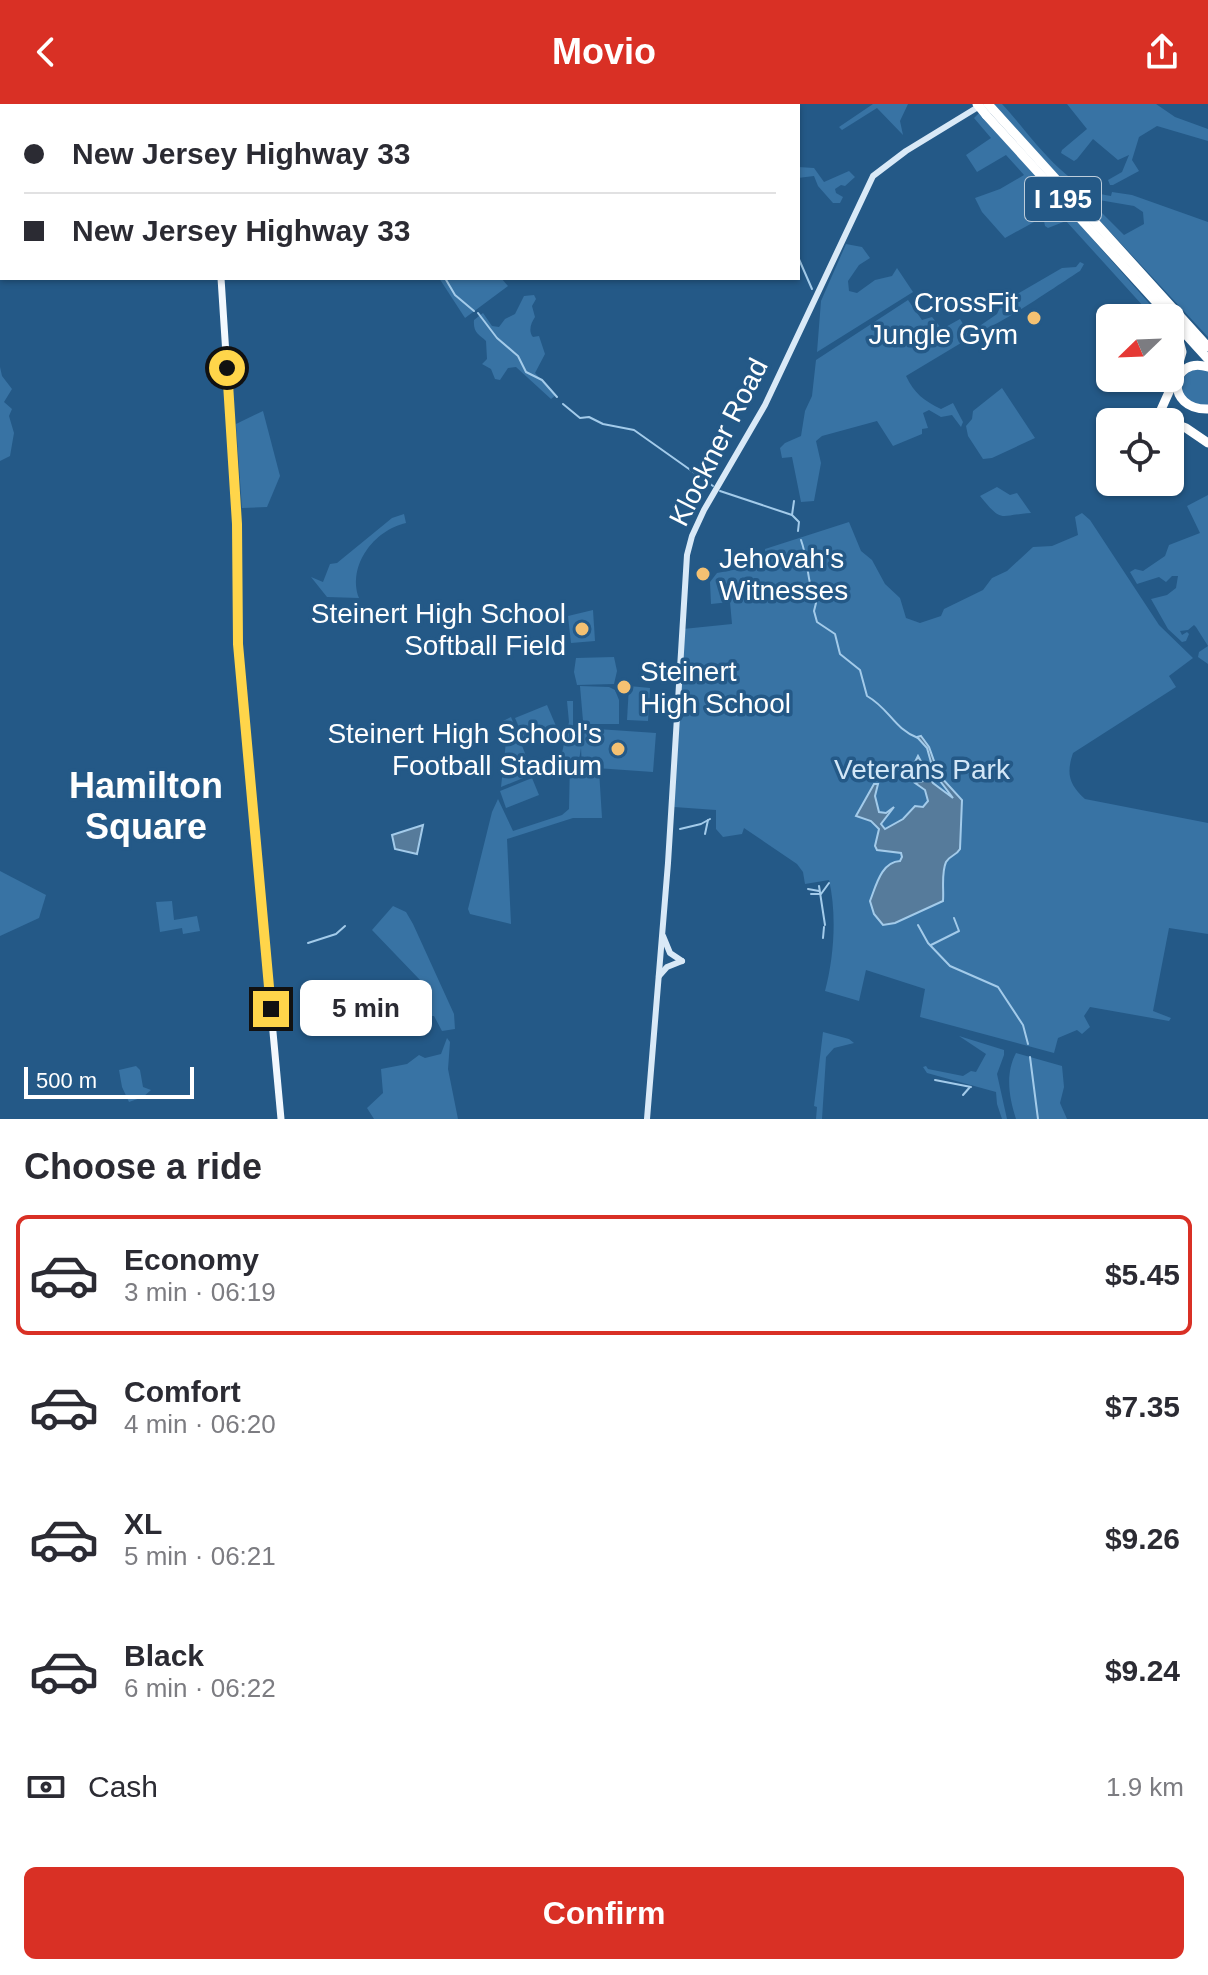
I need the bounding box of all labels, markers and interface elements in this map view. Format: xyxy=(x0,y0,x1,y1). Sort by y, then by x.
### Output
icon: back xyxy=(24,30,68,74)
icon: share xyxy=(1140,30,1184,74)
text: Movio xyxy=(552,31,656,72)
text: New Jersey Highway 33 xyxy=(72,137,411,170)
road number: I 195 xyxy=(1025,177,1101,221)
text: New Jersey Highway 33 xyxy=(72,214,411,247)
place label: CrossFit Jungle Gym xyxy=(869,287,1018,350)
north arrow xyxy=(1096,304,1184,392)
map controls xyxy=(1096,304,1184,496)
marker: CrossFit Jungle Gym xyxy=(1025,309,1043,327)
route start xyxy=(209,350,245,386)
street label: Klockner Road xyxy=(663,353,774,531)
button: locate xyxy=(1096,408,1184,496)
place label: Jehovah's Witnesses xyxy=(719,543,848,606)
marker: Jehovah's Witnesses xyxy=(694,565,712,583)
place label: Steinert High School Softball Field xyxy=(311,598,566,661)
marker: Steinert High School Softball Field xyxy=(573,620,591,638)
place label: Steinert High School xyxy=(640,656,791,719)
marker: Steinert High School xyxy=(615,678,633,696)
place label: Steinert High School's Football Stadium xyxy=(327,718,602,781)
marker: Steinert High School's Football Stadium xyxy=(609,740,627,758)
park label: Veterans Park xyxy=(834,754,1011,785)
district label: Hamilton Square xyxy=(69,765,223,847)
callout: 5 min xyxy=(299,981,431,1037)
route end xyxy=(253,991,289,1027)
text: 5 min xyxy=(332,993,400,1023)
scale bar xyxy=(24,1063,194,1099)
text: 500 m xyxy=(36,1068,97,1093)
text: Choose a ride xyxy=(24,1146,262,1187)
icon: car xyxy=(28,1239,100,1311)
text: Economy xyxy=(124,1243,259,1276)
text: $5.45 xyxy=(1105,1258,1180,1291)
text: 3 min · 06:19 xyxy=(124,1277,276,1307)
icon: car xyxy=(28,1371,100,1443)
text: Comfort xyxy=(124,1375,241,1408)
text: $7.35 xyxy=(1105,1390,1180,1423)
text: 4 min · 06:20 xyxy=(124,1409,276,1439)
icon: car xyxy=(28,1503,100,1575)
text: XL xyxy=(124,1507,162,1540)
text: $9.26 xyxy=(1105,1522,1180,1555)
text: 5 min · 06:21 xyxy=(124,1541,276,1571)
icon: car xyxy=(28,1635,100,1707)
text: Black xyxy=(124,1639,204,1672)
text: $9.24 xyxy=(1105,1654,1180,1687)
text: 6 min · 06:22 xyxy=(124,1673,276,1703)
icon: cash xyxy=(24,1765,68,1809)
text: Cash xyxy=(88,1770,158,1803)
text: 1.9 km xyxy=(1106,1772,1184,1802)
button: Confirm xyxy=(24,1867,1184,1959)

